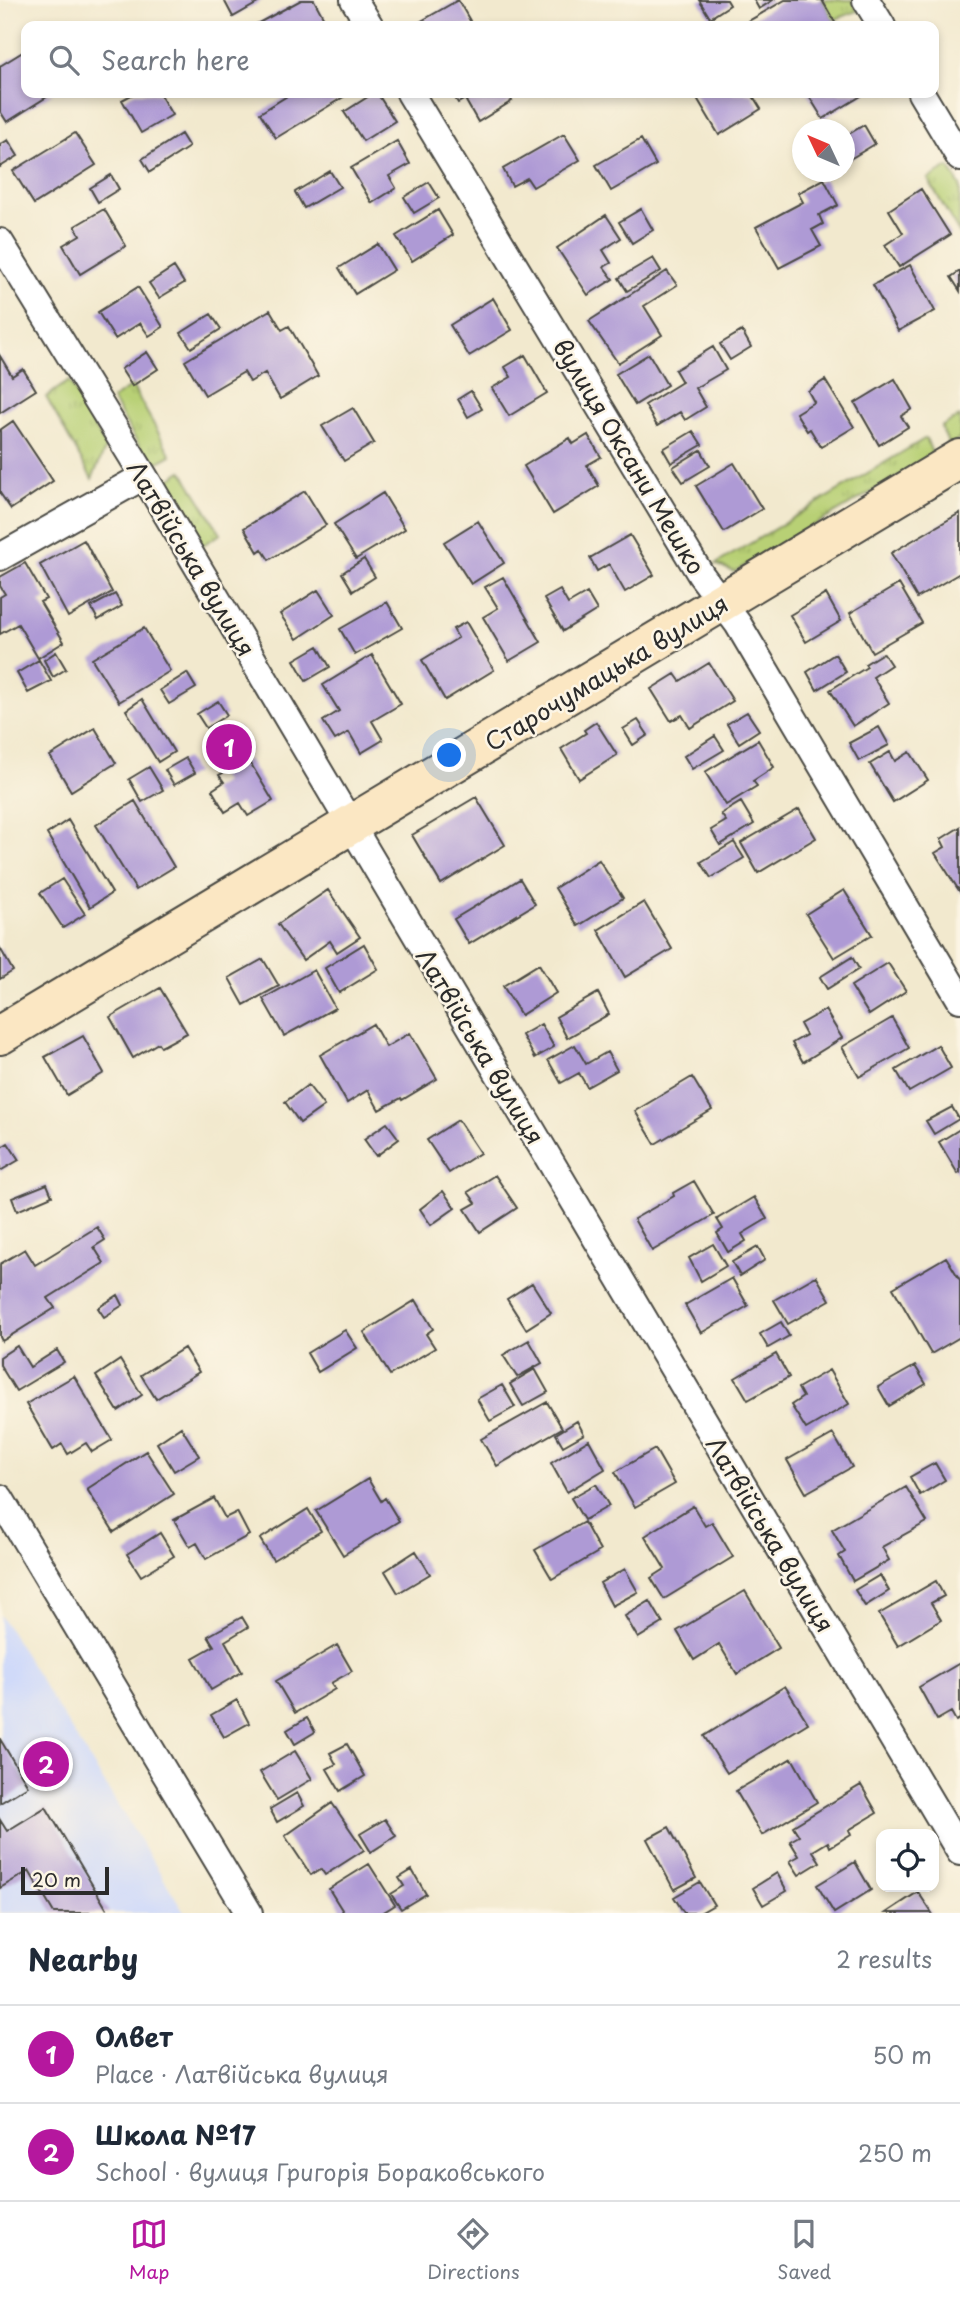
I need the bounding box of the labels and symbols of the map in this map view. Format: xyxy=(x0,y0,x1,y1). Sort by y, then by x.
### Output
north arrow xyxy=(792,119,855,182)
street label: вулиця Оксани Мешко xyxy=(545,331,715,581)
street label: Латвійська вулиця xyxy=(119,453,265,663)
street label: Старочумацька вулиця xyxy=(477,585,735,759)
pin: 1 xyxy=(206,721,252,773)
your location xyxy=(432,738,466,772)
street label: Латвійська вулиця xyxy=(408,941,554,1151)
street label: Латвійська вулиця xyxy=(698,1429,844,1639)
pin: 2 xyxy=(23,1738,69,1790)
scale bar xyxy=(21,1864,108,1896)

